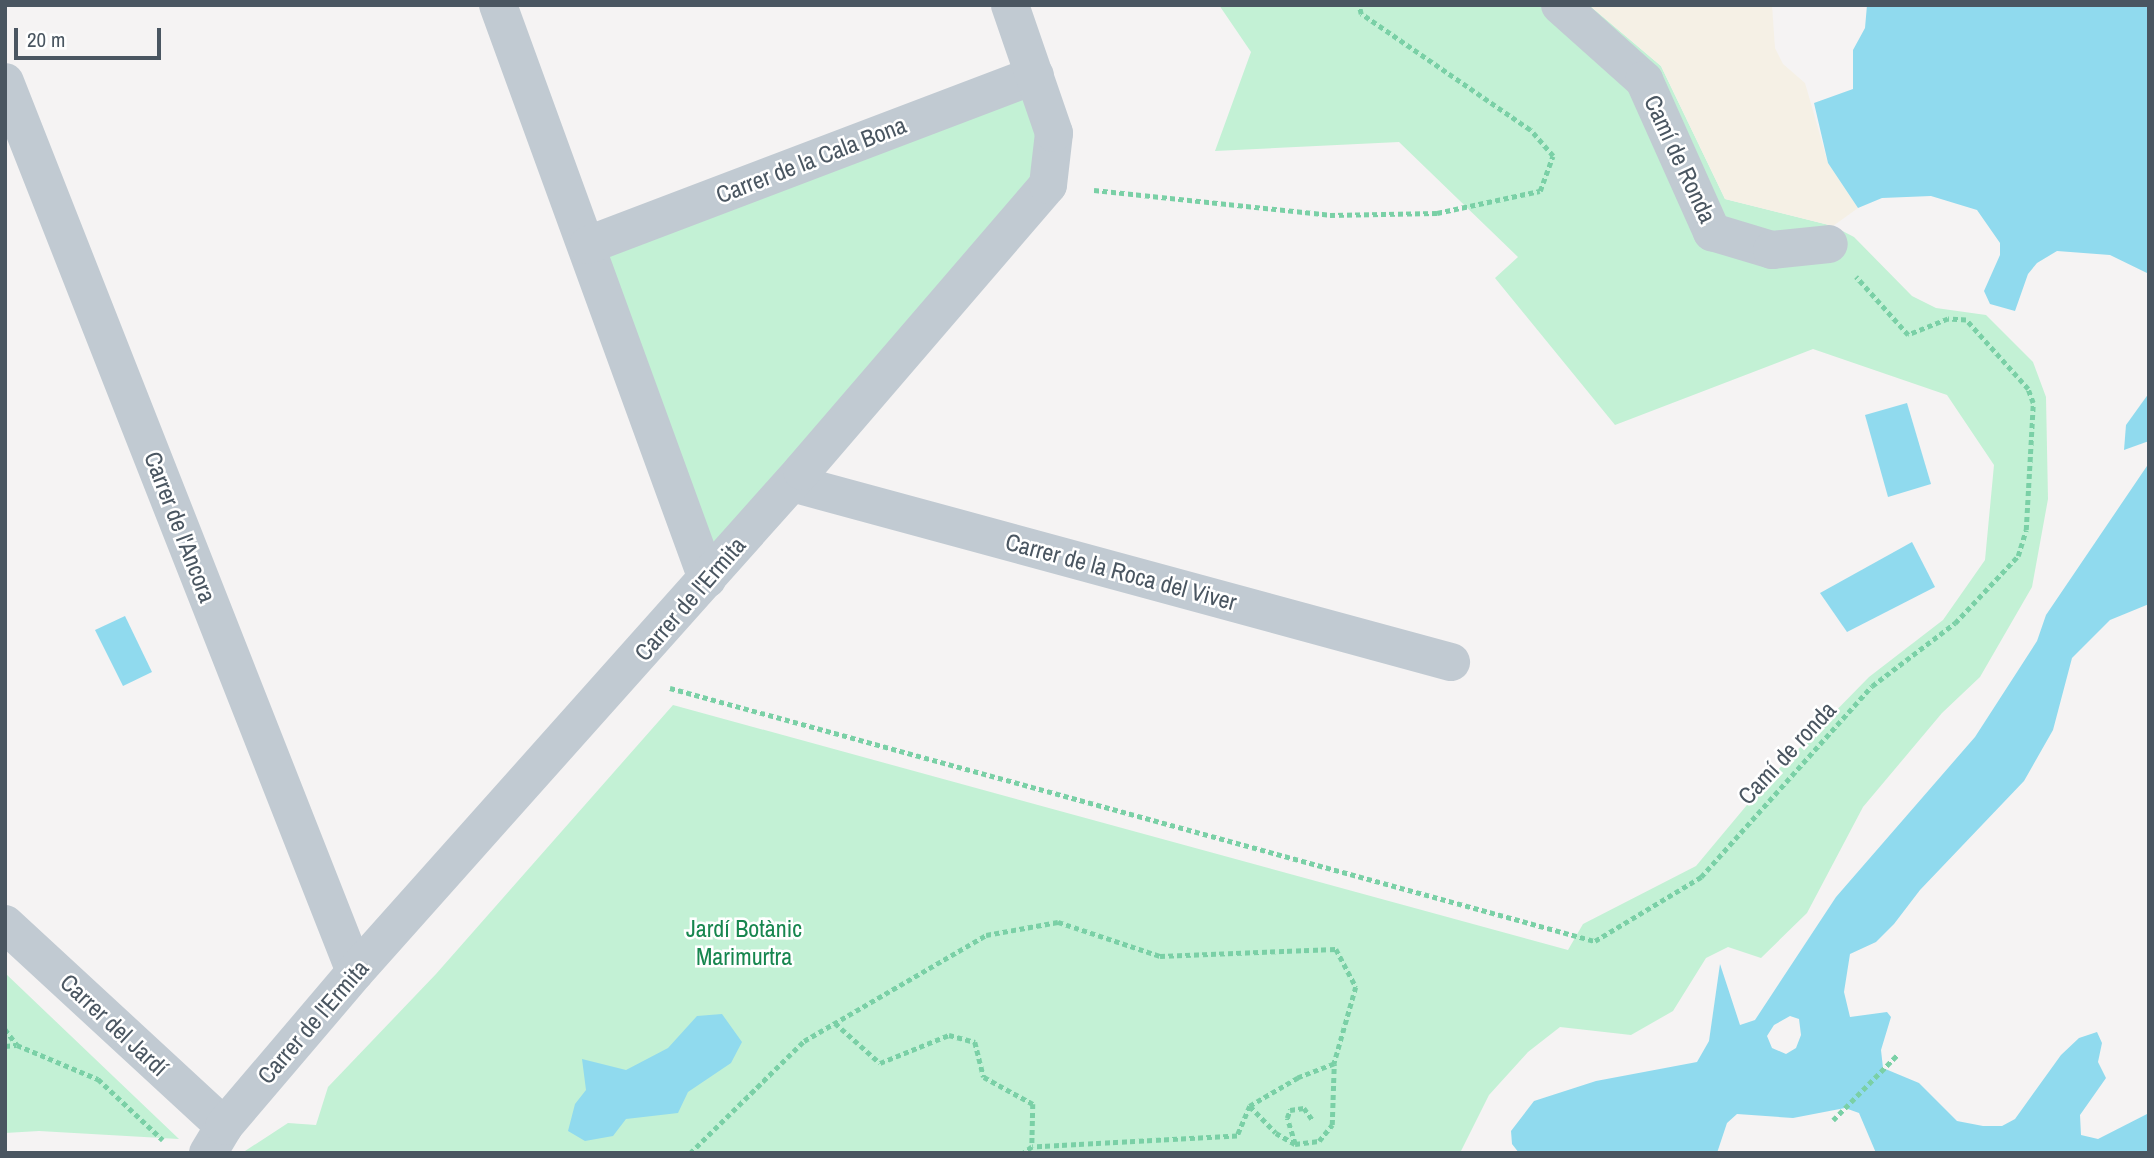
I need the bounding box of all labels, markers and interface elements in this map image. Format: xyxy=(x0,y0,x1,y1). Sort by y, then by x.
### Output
scale bar xyxy=(18,14,164,58)
text: 20 m xyxy=(27,25,65,54)
street label: Camí de Ronda xyxy=(1638,90,1722,228)
street label: Carrer de la Cala Bona xyxy=(712,110,910,210)
street label: Carrer de l'Ancora xyxy=(138,448,222,606)
street label: Carrer de la Roca del Viver xyxy=(1002,527,1240,617)
street label: Carrer de l'Ermita xyxy=(628,531,752,667)
street label: Camí de ronda xyxy=(1732,696,1842,810)
park label: Jardí Botànic Marimurtra xyxy=(686,915,802,971)
street label: Carrer de l'Ermita xyxy=(251,954,375,1090)
street label: Carrer del Jardí xyxy=(54,968,174,1082)

